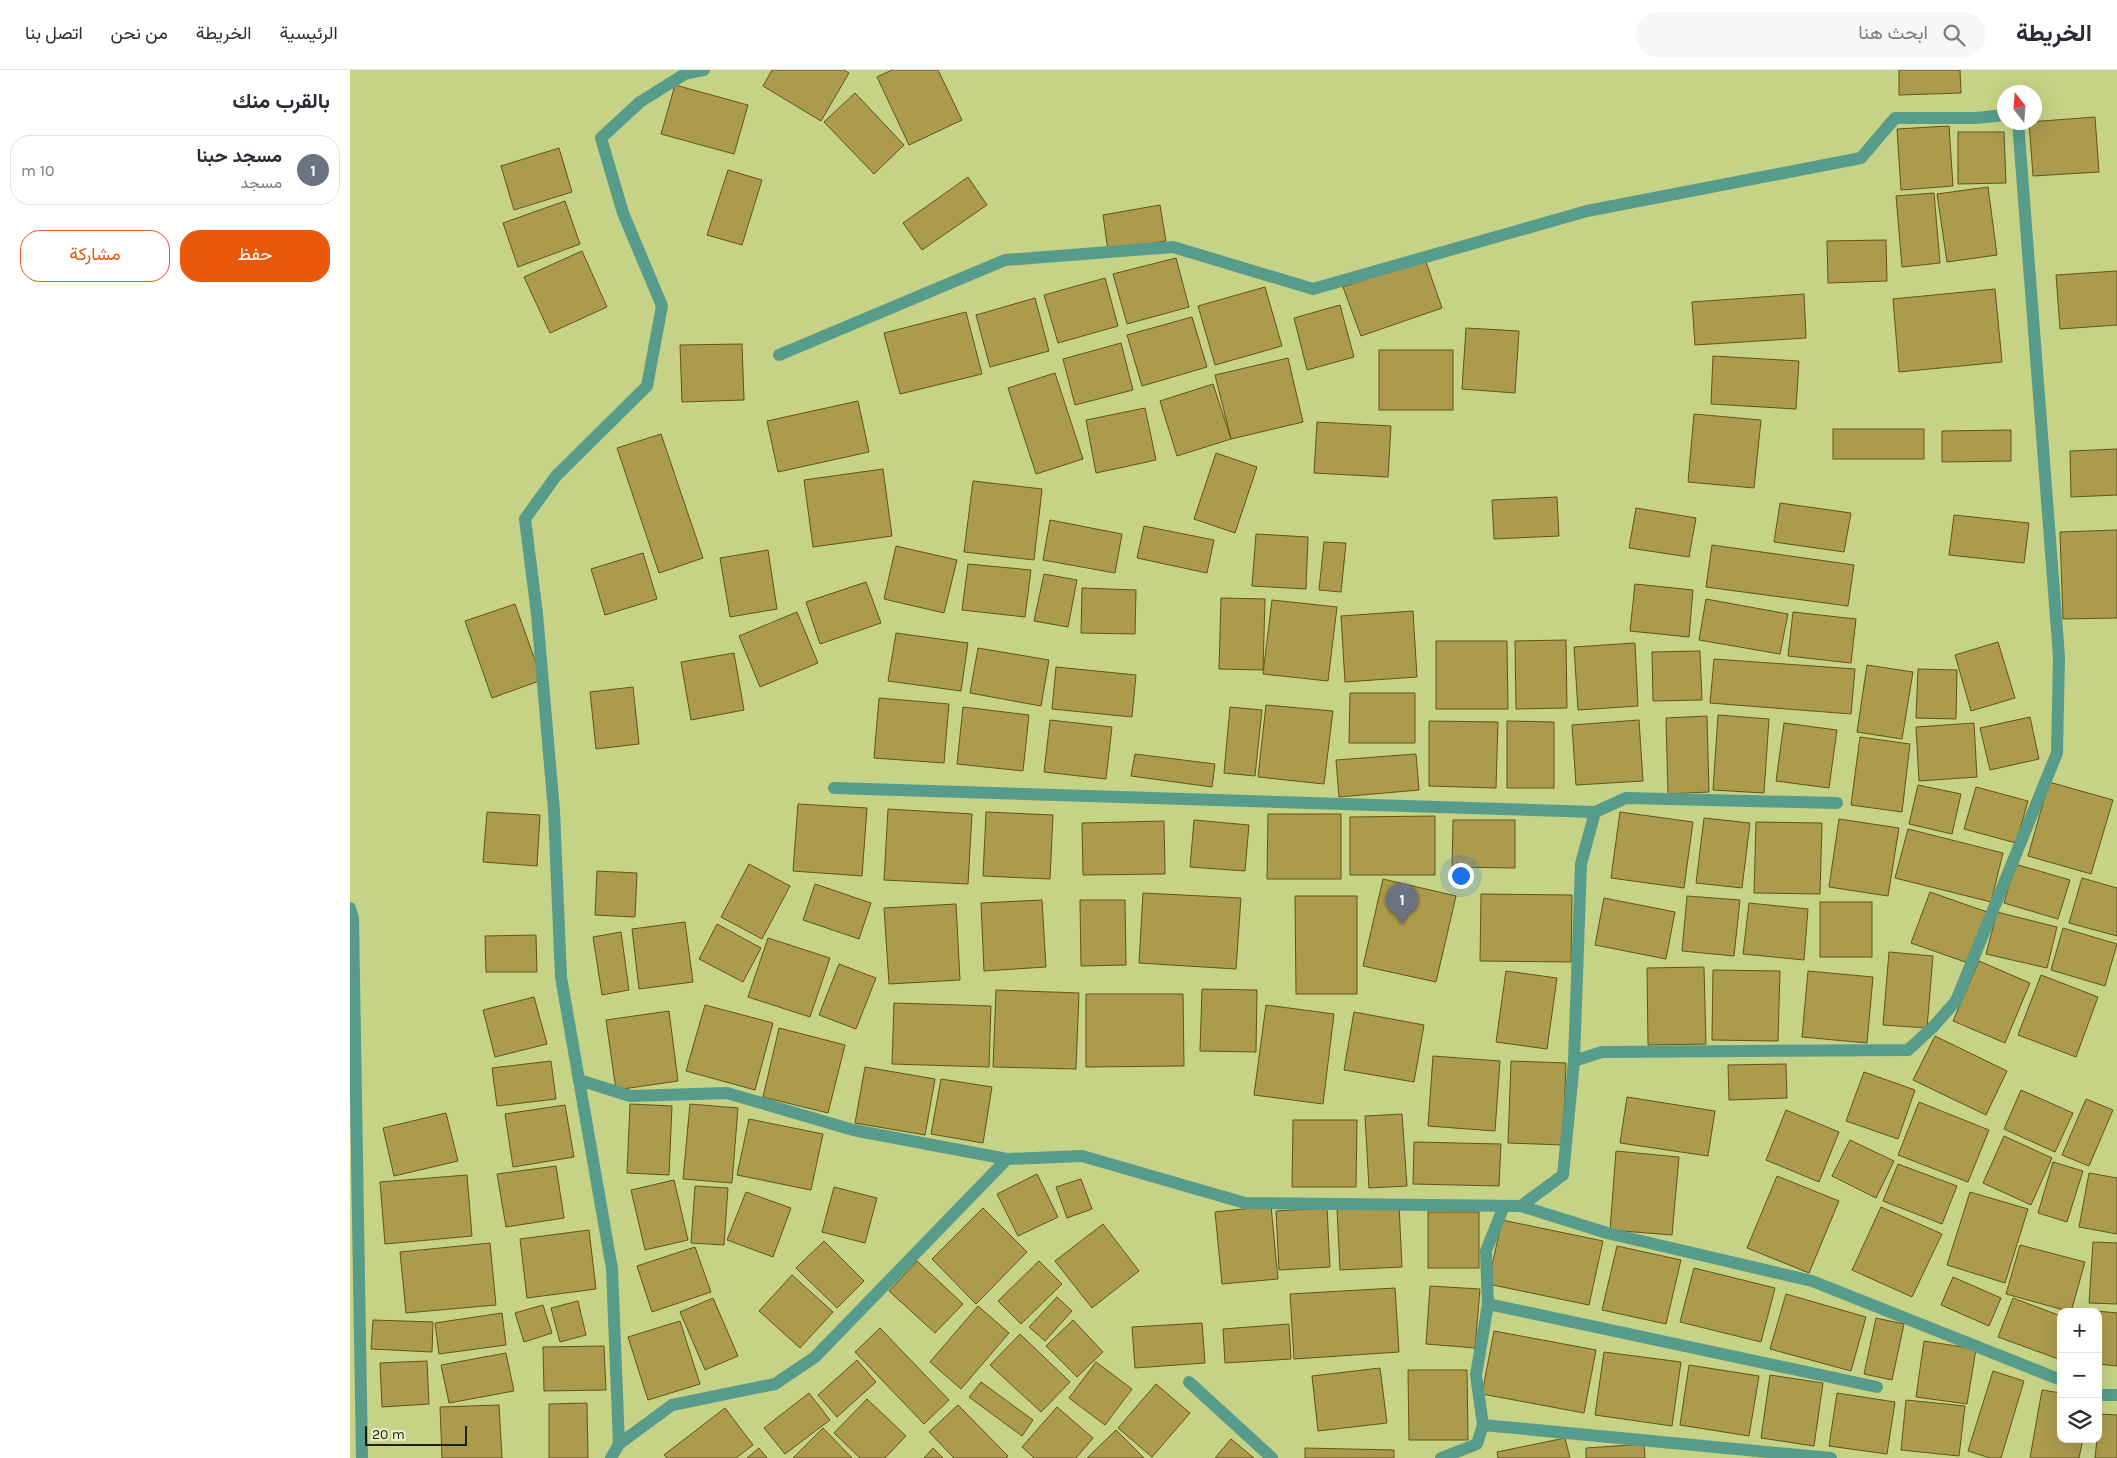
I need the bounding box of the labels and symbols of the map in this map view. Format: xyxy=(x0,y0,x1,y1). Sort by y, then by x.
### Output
north arrow xyxy=(1997,85,2042,130)
your location xyxy=(1448,863,1474,889)
pin: 1 xyxy=(1386,883,1418,924)
scale bar xyxy=(365,1423,468,1446)

